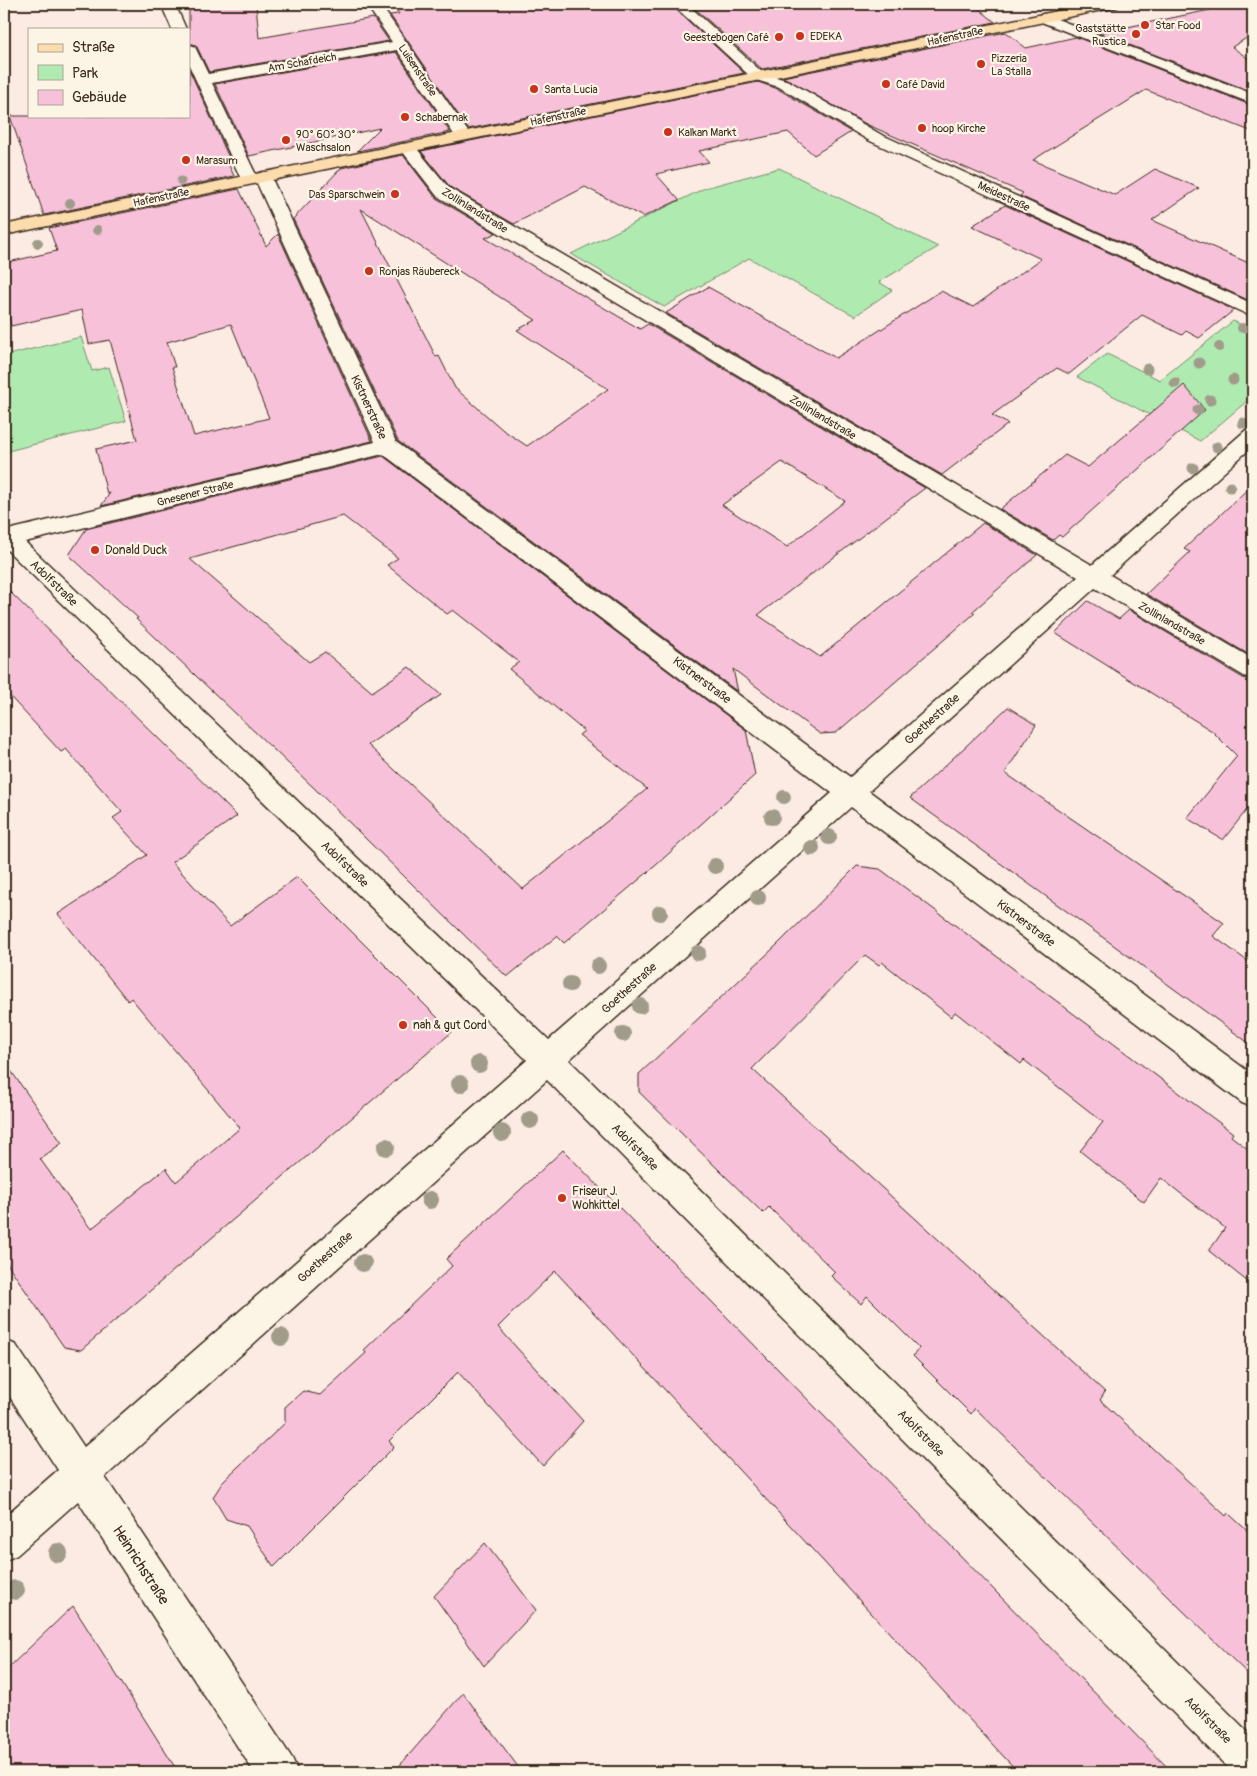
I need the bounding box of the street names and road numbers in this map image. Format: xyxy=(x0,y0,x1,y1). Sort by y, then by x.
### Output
street label: Hafenstraße xyxy=(926,24,985,49)
street label: Luisenstraße xyxy=(396,42,440,99)
street label: Am Schafdeich xyxy=(267,50,337,75)
street label: Hafenstraße xyxy=(529,104,588,129)
street label: Meidestraße xyxy=(976,179,1032,214)
street label: Hafenstraße xyxy=(132,185,191,210)
street label: Zollinlandstraße xyxy=(439,185,511,236)
street label: Kistnerstraße xyxy=(347,373,390,442)
street label: Zollinlandstraße xyxy=(787,393,859,443)
street label: Gnesener Straße xyxy=(156,478,235,509)
street label: Adolfstraße xyxy=(27,557,81,610)
street label: Zollinlandstraße xyxy=(1136,599,1208,648)
street label: Kistnerstraße xyxy=(670,654,734,707)
street label: Goethestraße xyxy=(902,691,963,748)
street label: Adolfstraße xyxy=(318,838,372,891)
street label: Kistnerstraße xyxy=(994,897,1058,950)
street label: Goethestraße xyxy=(599,960,660,1017)
street label: Adolfstraße xyxy=(608,1121,661,1174)
street label: Goethestraße xyxy=(295,1229,356,1286)
street label: Adolfstraße xyxy=(894,1407,947,1460)
street label: Heinrichstraße xyxy=(108,1522,174,1609)
street label: Adolfstraße xyxy=(1181,1694,1234,1747)

